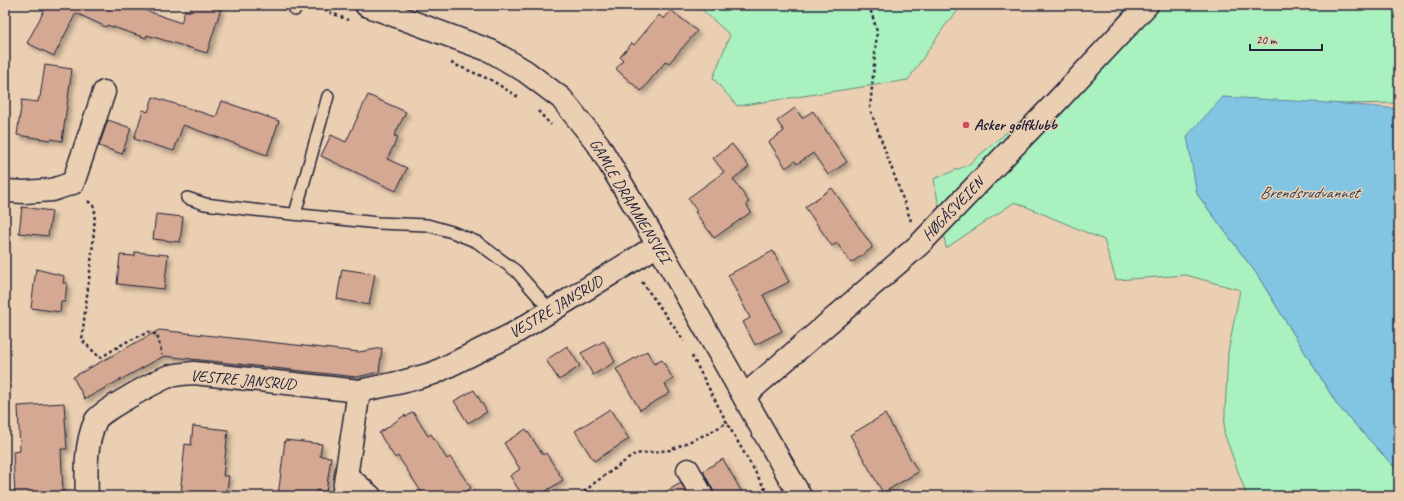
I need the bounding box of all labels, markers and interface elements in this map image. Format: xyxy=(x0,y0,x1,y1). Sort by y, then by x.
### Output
scale bar xyxy=(1250,26,1322,52)
text: 20 m xyxy=(1256,32,1278,48)
place label: Asker golfklubb xyxy=(974,115,1059,135)
marker: Asker golfklubb xyxy=(961,120,971,130)
street label: GAMLE DRAMMENSVEI xyxy=(585,135,677,270)
street label: HØGÅSVEIEN xyxy=(918,171,990,245)
water label: Brendsrudvannet xyxy=(1260,182,1362,203)
street label: VESTRE JANSRUD xyxy=(506,270,608,343)
street label: VESTRE JANSRUD xyxy=(190,365,298,395)

